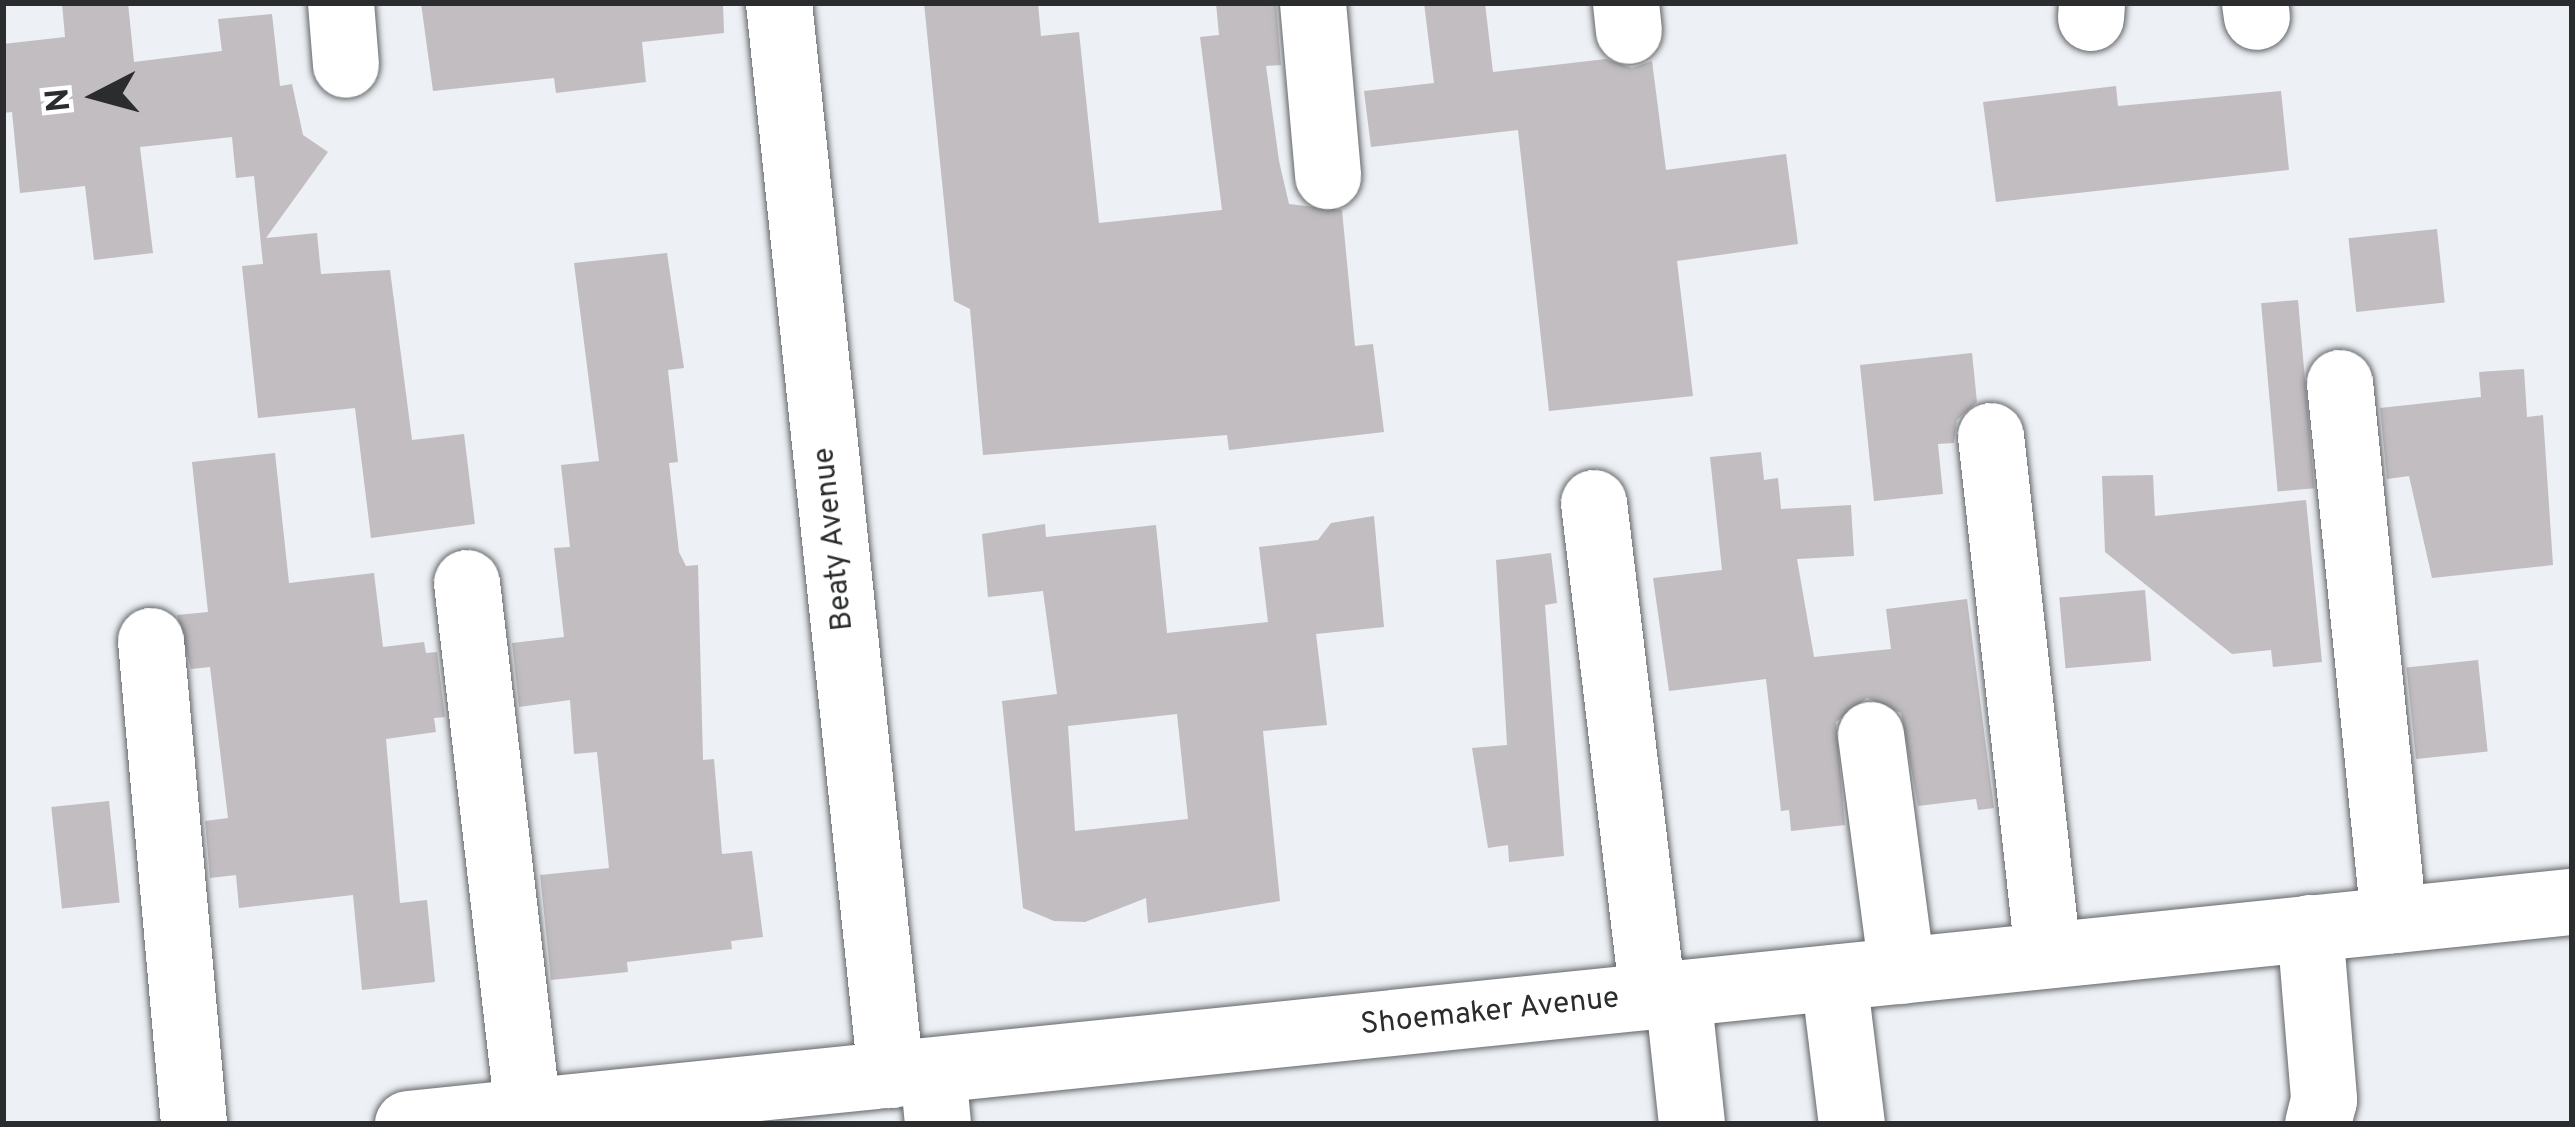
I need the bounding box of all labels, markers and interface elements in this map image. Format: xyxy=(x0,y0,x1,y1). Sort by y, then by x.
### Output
north arrow xyxy=(36,36,156,156)
text: N xyxy=(38,86,82,114)
street label: Beaty Avenue xyxy=(807,445,863,633)
street label: Shoemaker Avenue xyxy=(1358,981,1622,1045)

